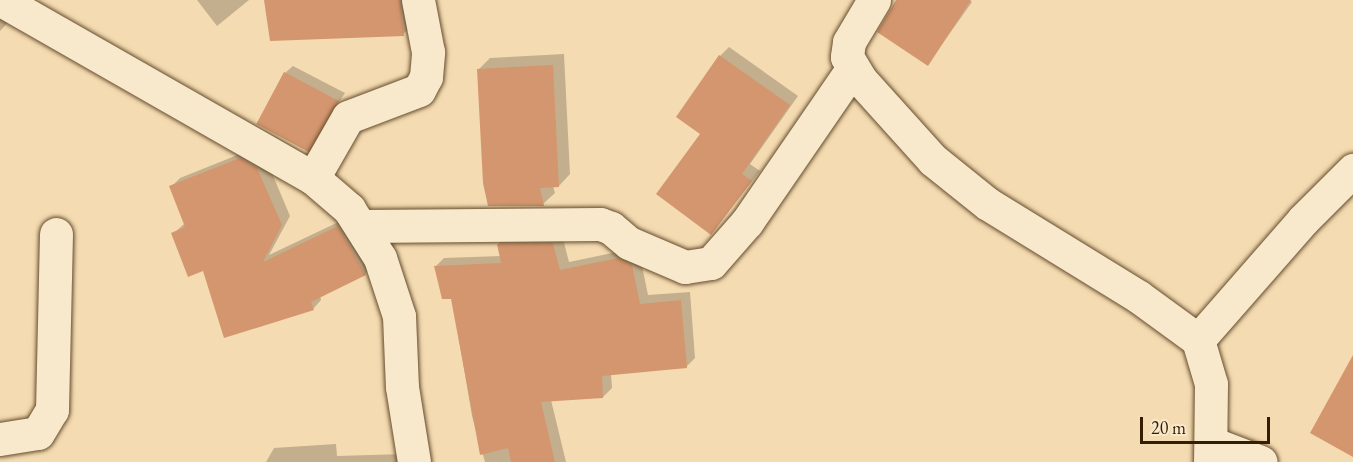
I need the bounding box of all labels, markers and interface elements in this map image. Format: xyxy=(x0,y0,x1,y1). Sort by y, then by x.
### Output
scale bar xyxy=(1143,405,1274,443)
text: 20 m xyxy=(1151,416,1186,439)

